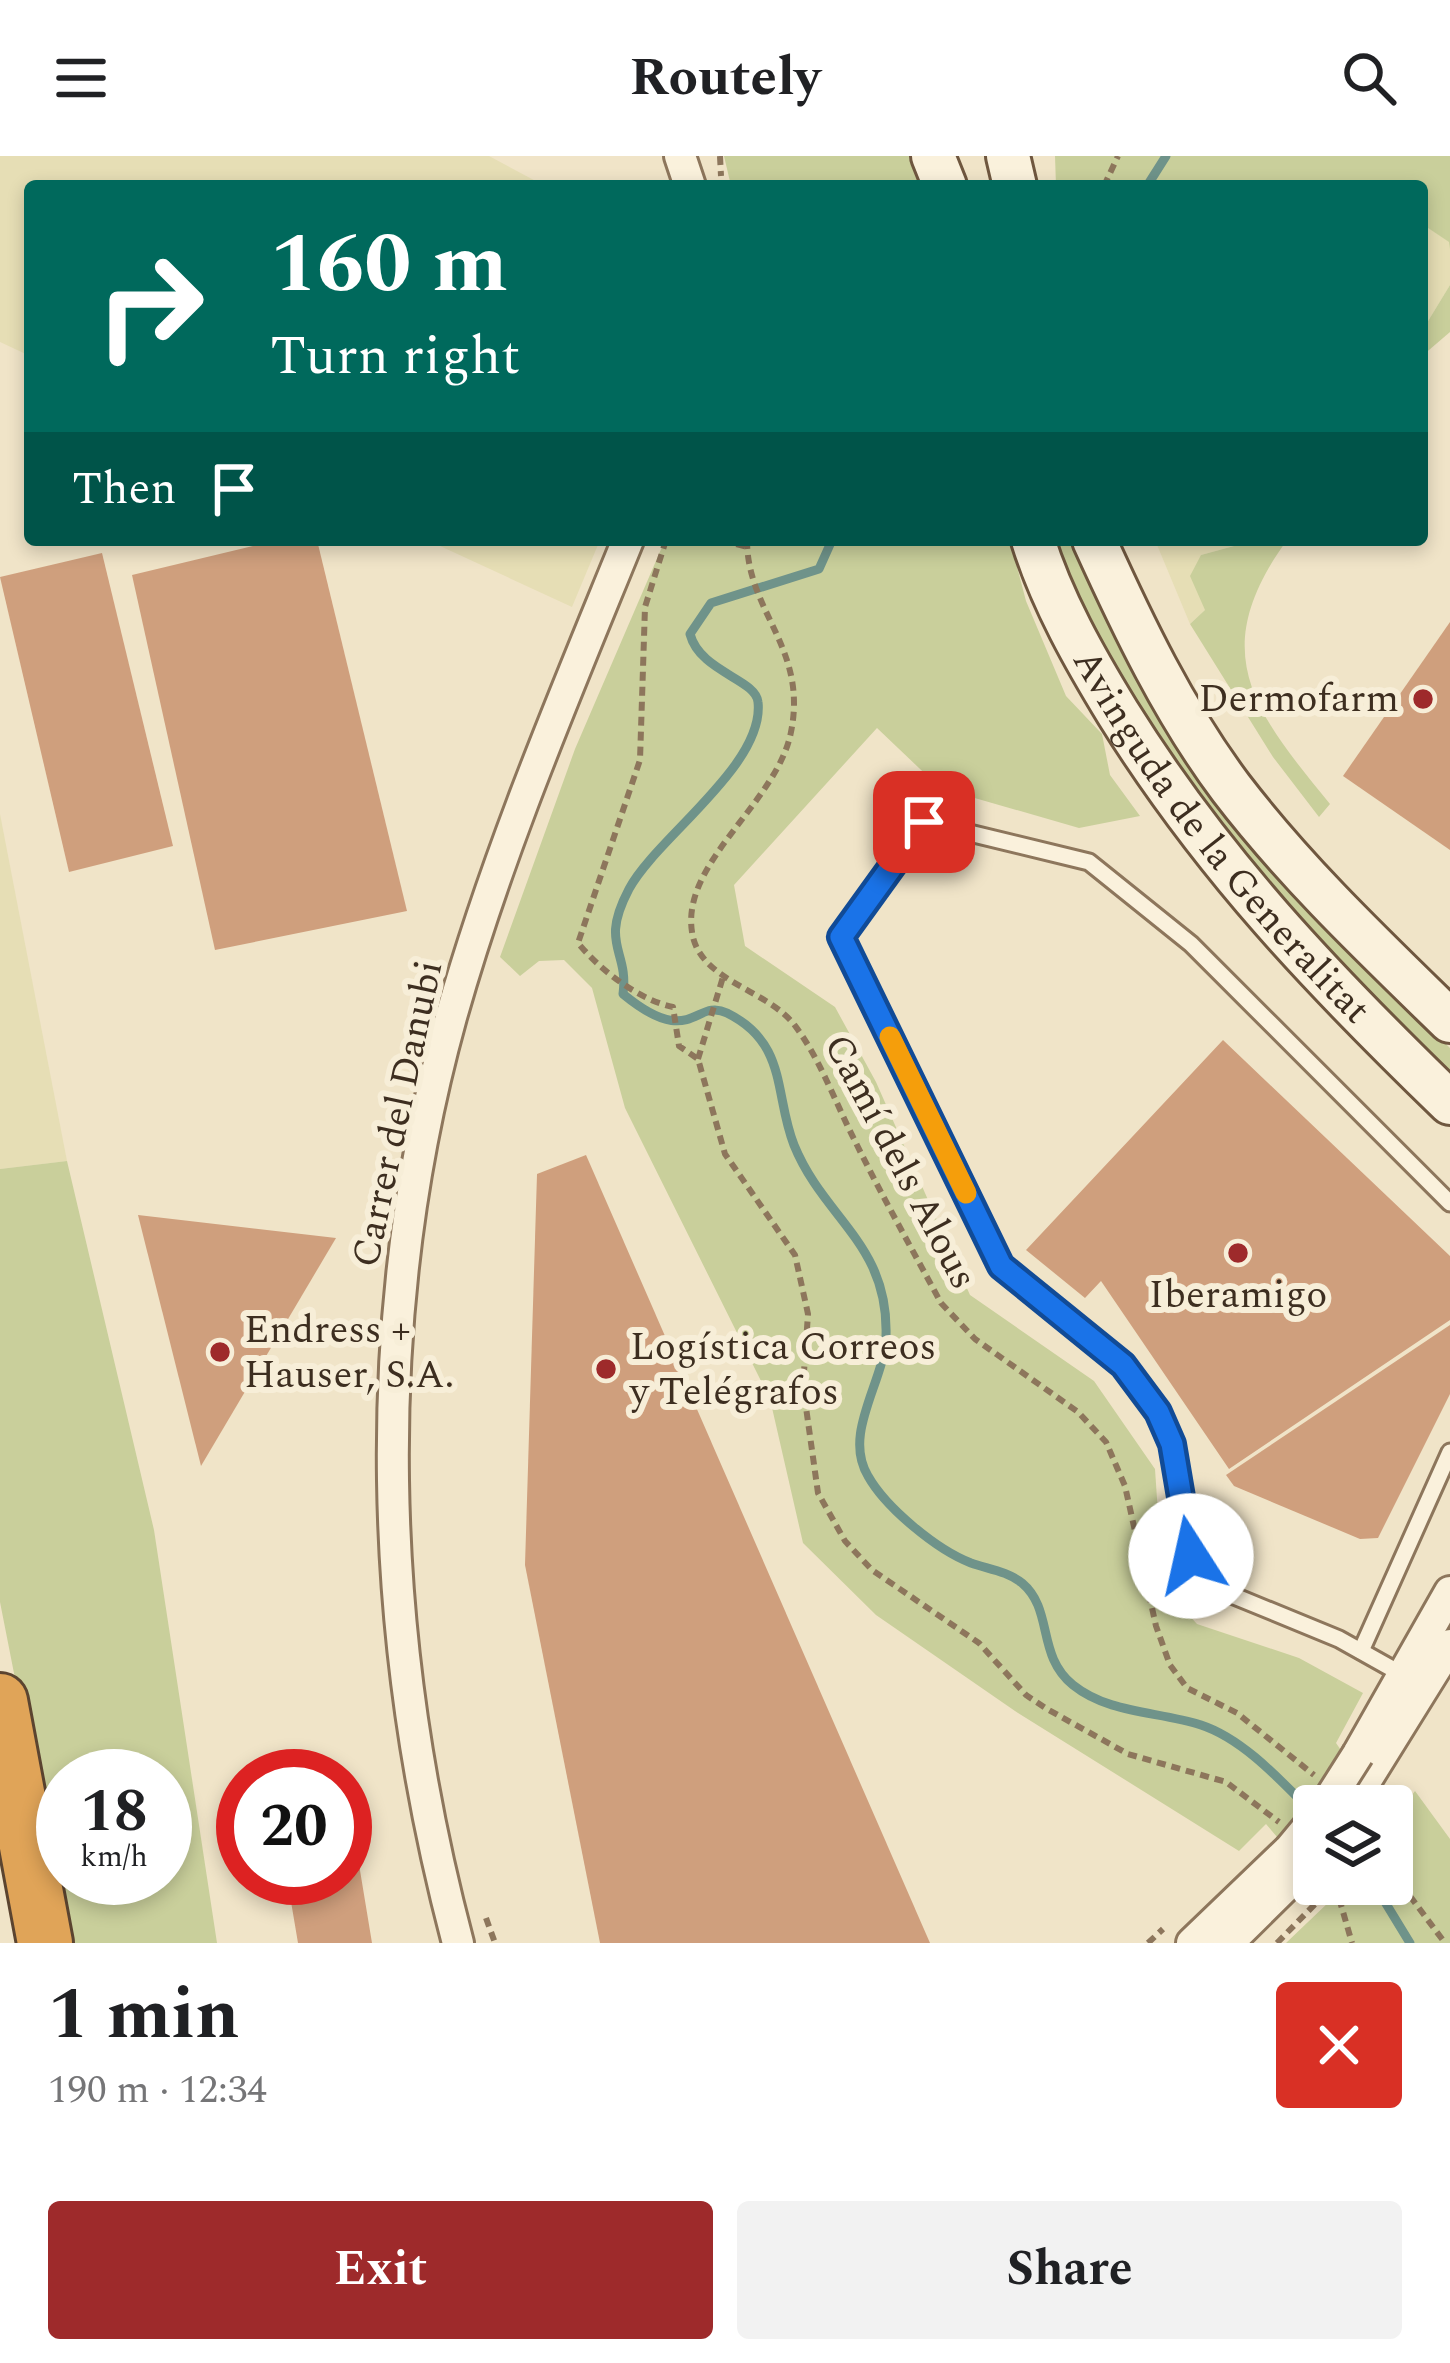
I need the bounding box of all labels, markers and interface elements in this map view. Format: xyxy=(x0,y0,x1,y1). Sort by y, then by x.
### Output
text: Routely xyxy=(630,37,820,119)
icon: menu xyxy=(48,45,114,111)
icon: search xyxy=(1336,45,1402,111)
text: 160 m xyxy=(270,201,508,329)
icon: right xyxy=(72,228,228,384)
text: Turn right xyxy=(270,316,520,398)
text: Then xyxy=(72,455,177,524)
icon: arrive xyxy=(201,456,267,522)
street label: Avinguda de la Generalitat xyxy=(1057,638,1384,1038)
place label: Dermofarm xyxy=(1198,670,1399,729)
marker: Dermofarm xyxy=(1410,686,1436,712)
pin xyxy=(873,771,975,873)
icon: arrive xyxy=(891,789,957,855)
street label: Carrer del Danubi xyxy=(337,955,459,1273)
street label: Camí dels Alous xyxy=(808,1024,992,1300)
marker: Iberamigo xyxy=(1225,1240,1251,1266)
place label: Iberamigo xyxy=(1149,1266,1327,1325)
place label: Endress + Hauser, S.A. xyxy=(244,1301,454,1405)
place label: Logística Correos y Telégrafos xyxy=(629,1318,936,1422)
marker: Endress + Hauser, S.A. xyxy=(207,1339,233,1365)
marker: Logística Correos y Telégrafos xyxy=(593,1356,619,1382)
position arrow xyxy=(1128,1493,1254,1619)
speed limit sign: 20 xyxy=(216,1749,372,1905)
text: 18 xyxy=(80,1766,148,1858)
map controls xyxy=(1293,1785,1413,1905)
button: layers xyxy=(1293,1785,1413,1905)
text: km/h xyxy=(80,1834,148,1880)
text: 1 min xyxy=(48,1961,240,2070)
button: close xyxy=(1276,1982,1402,2108)
text: 190 m · 12:34 xyxy=(48,2061,267,2120)
button: Exit xyxy=(48,2201,713,2339)
button: Share xyxy=(737,2201,1402,2339)

